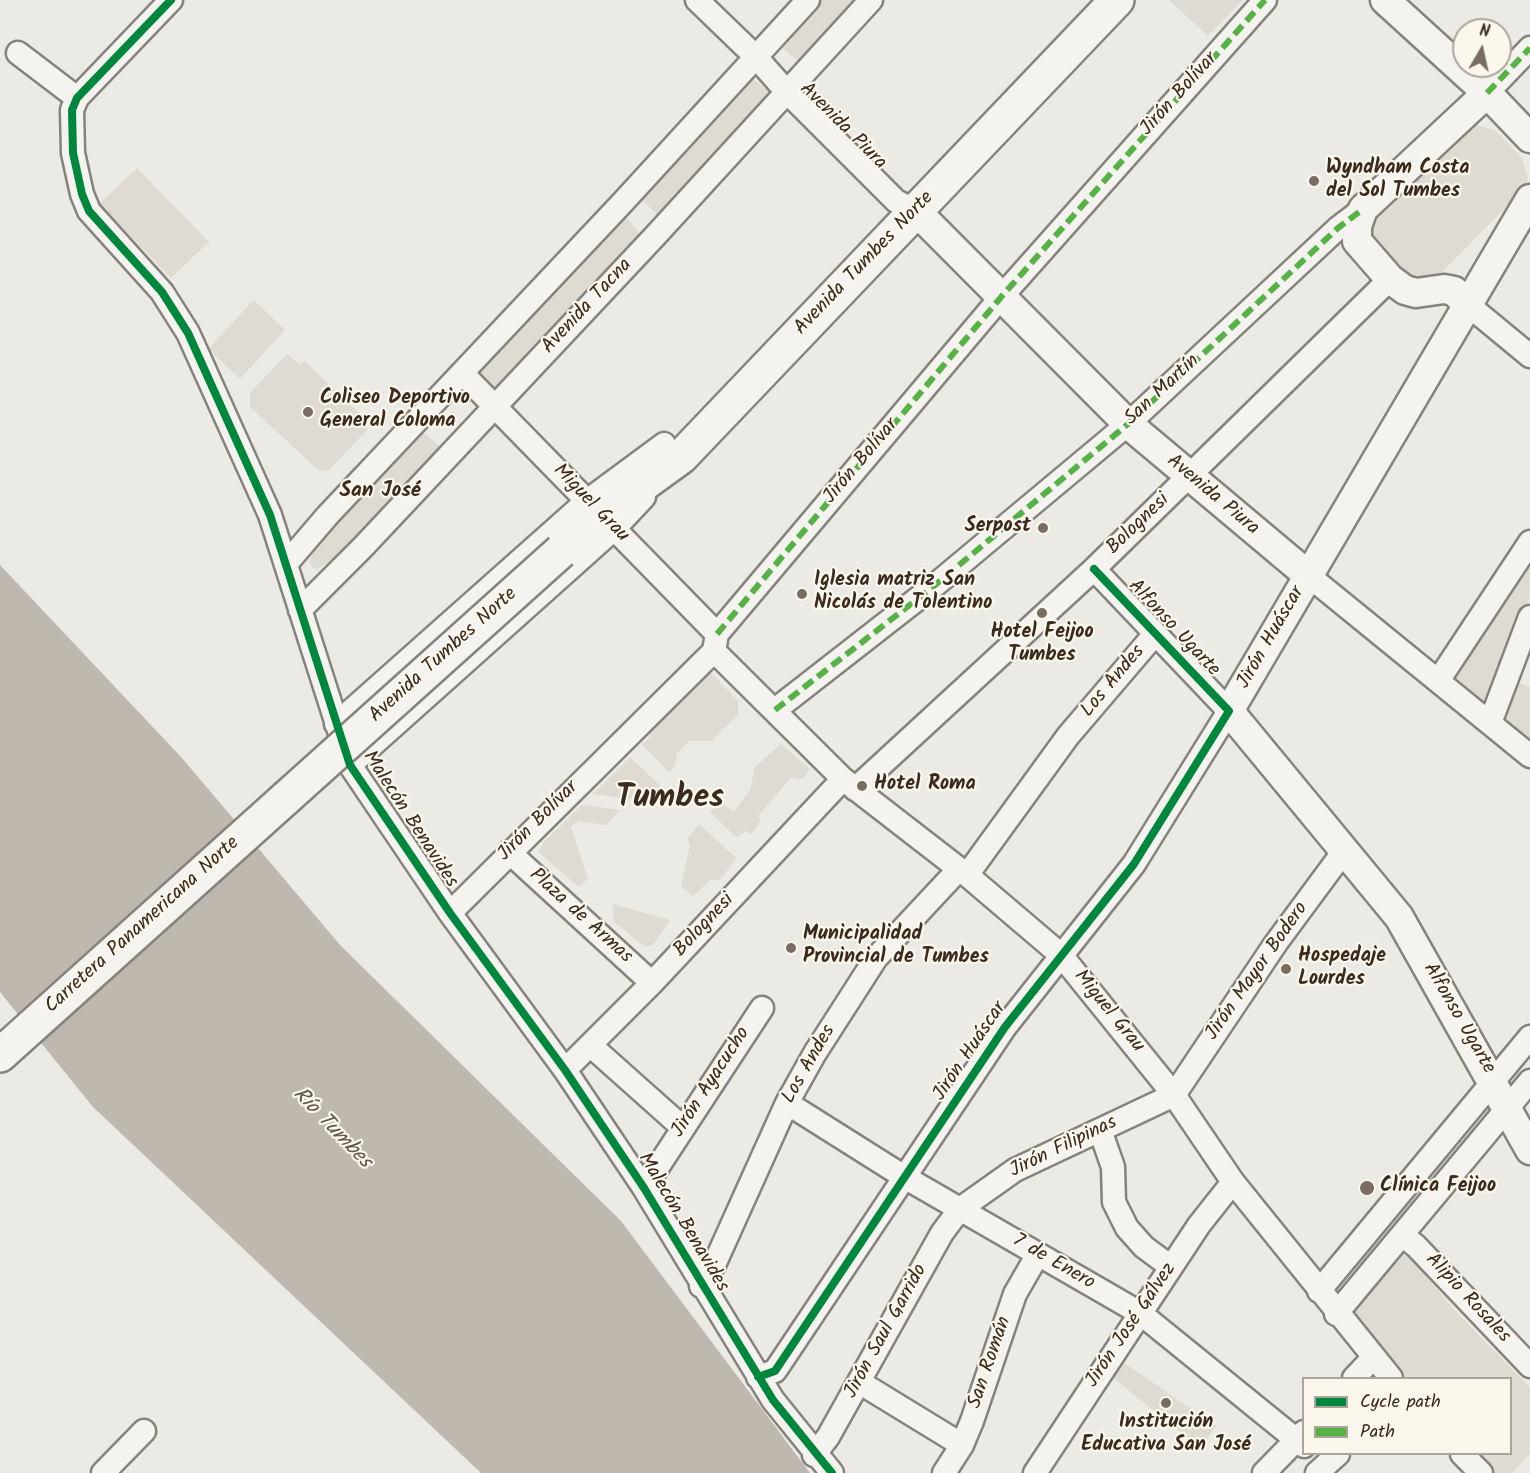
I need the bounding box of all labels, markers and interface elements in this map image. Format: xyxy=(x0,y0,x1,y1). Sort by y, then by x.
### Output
north arrow xyxy=(1452,18,1512,78)
text: N xyxy=(1478,19,1492,45)
street label: Jirón Bolívar xyxy=(1136,48,1224,142)
street label: Avenida Piura xyxy=(793,78,891,176)
place label: Wyndham Costa del Sol Tumbes xyxy=(1326,158,1470,205)
marker: Wyndham Costa del Sol Tumbes xyxy=(1307,174,1321,188)
street label: Avenida Tumbes Norte xyxy=(790,187,940,341)
street label: Avenida Tacna xyxy=(538,254,638,360)
street label: San Martín xyxy=(1121,350,1205,432)
place label: Coliseo Deportivo General Coloma xyxy=(320,388,470,435)
marker: Coliseo Deportivo General Coloma xyxy=(301,405,315,419)
street label: Jirón Bolívar xyxy=(819,414,905,510)
street label: Avenida Piura xyxy=(1161,450,1263,542)
street label: Miguel Grau xyxy=(547,460,633,548)
district label: San José xyxy=(339,479,421,505)
street label: Bolognesi xyxy=(1103,489,1175,561)
place label: Serpost xyxy=(965,516,1031,540)
marker: Serpost xyxy=(1036,521,1050,535)
place label: Iglesia matriz San Nicolás de Tolentino xyxy=(814,570,992,617)
street label: Alfonso Ugarte xyxy=(1122,575,1224,683)
street label: Jirón Huáscar xyxy=(1233,582,1311,694)
street label: Avenida Tumbes Norte xyxy=(365,583,523,729)
marker: Iglesia matriz San Nicolás de Tolentino xyxy=(795,587,809,601)
marker: Hotel Feijoo Tumbes xyxy=(1035,606,1049,620)
place label: Hotel Feijoo Tumbes xyxy=(990,622,1094,669)
street label: Los Andes xyxy=(1077,641,1151,723)
street label: Malecón Benavides xyxy=(356,747,462,893)
place label: Hotel Roma xyxy=(874,774,976,798)
street label: Jirón Bolívar xyxy=(494,777,584,867)
marker: Hotel Roma xyxy=(855,779,869,793)
district label: Tumbes xyxy=(616,782,724,820)
street label: Carretera Panamericana Norte xyxy=(41,832,245,1020)
street label: Plaza de Armas xyxy=(523,864,637,970)
street label: Bolognesi xyxy=(670,889,740,963)
street label: Jirón Mayor Bodero xyxy=(1201,898,1315,1046)
place label: Municipalidad Provincial de Tumbes xyxy=(803,924,989,971)
marker: Municipalidad Provincial de Tumbes xyxy=(784,941,798,955)
place label: Hospedaje Lourdes xyxy=(1298,946,1386,993)
street label: Alfonso Ugarte xyxy=(1417,959,1499,1079)
marker: Hospedaje Lourdes xyxy=(1279,962,1293,976)
street label: Miguel Grau xyxy=(1067,966,1149,1058)
street label: Jirón Huáscar xyxy=(929,998,1013,1106)
street label: Los Andes xyxy=(778,1021,842,1109)
street label: Jirón Ayacucho xyxy=(667,1023,757,1143)
water label: Río Tumbes xyxy=(286,1083,376,1175)
street label: Jirón Filipinas xyxy=(1007,1112,1121,1184)
street label: Malecón Benavides xyxy=(631,1149,733,1297)
place label: Clínica Feijoo xyxy=(1380,1176,1496,1200)
marker: Clínica Feijoo xyxy=(1358,1179,1376,1197)
street label: 7 de Enero xyxy=(1007,1230,1099,1296)
street label: Alipio Rosales xyxy=(1419,1249,1515,1349)
street label: Jirón José Gálvez xyxy=(1082,1259,1182,1393)
street label: Jirón Saul Garrido xyxy=(840,1261,934,1403)
street label: San Román xyxy=(964,1314,1018,1412)
legend xyxy=(1302,1377,1512,1455)
text: Cycle path xyxy=(1360,1388,1441,1417)
marker: Institución Educativa San José xyxy=(1159,1396,1173,1410)
place label: Institución Educativa San José xyxy=(1081,1412,1251,1459)
text: Path xyxy=(1360,1418,1395,1447)

